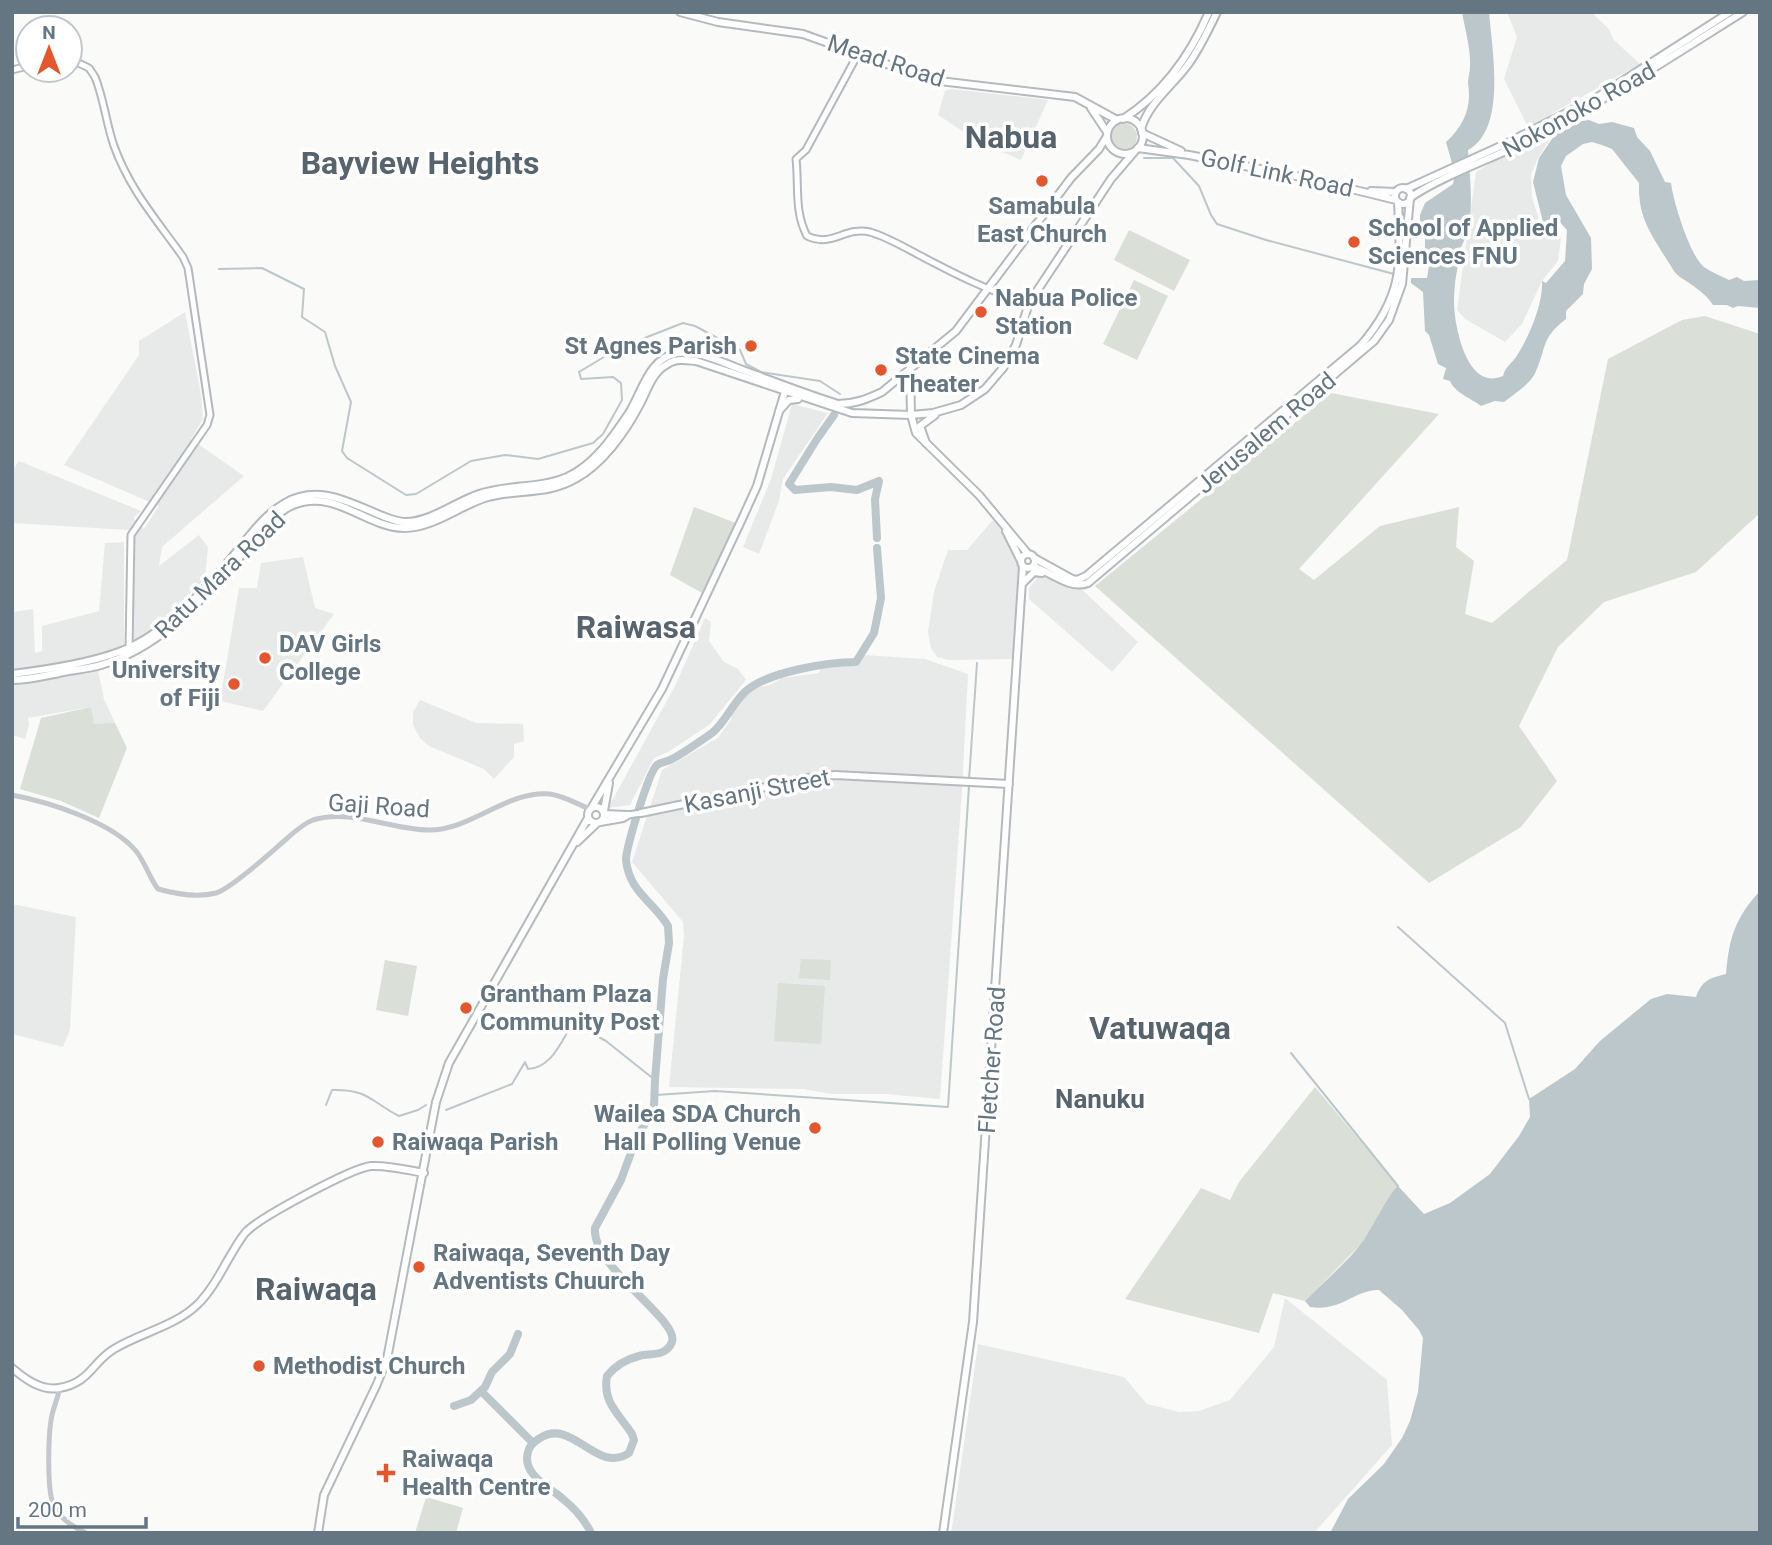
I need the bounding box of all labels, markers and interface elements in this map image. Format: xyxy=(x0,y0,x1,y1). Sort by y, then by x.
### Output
north arrow xyxy=(14,14,84,84)
text: N xyxy=(42,21,56,44)
street label: Mead Road xyxy=(824,29,948,93)
street label: Nokonoko Road xyxy=(1498,56,1660,164)
district label: Nabua xyxy=(965,118,1057,156)
street label: Golf Link Road xyxy=(1198,143,1356,203)
district label: Bayview Heights xyxy=(301,144,539,182)
marker: Samabula East Church xyxy=(1034,173,1050,189)
place label: Samabula East Church xyxy=(977,192,1107,248)
place label: School of Applied Sciences FNU xyxy=(1368,214,1558,270)
marker: School of Applied Sciences FNU xyxy=(1346,234,1362,250)
place label: Nabua Police Station xyxy=(995,284,1138,340)
marker: Nabua Police Station xyxy=(973,304,989,320)
place label: St Agnes Parish xyxy=(565,332,737,360)
marker: St Agnes Parish xyxy=(743,338,759,354)
place label: State Cinema Theater xyxy=(895,342,1040,398)
marker: State Cinema Theater xyxy=(873,362,889,378)
street label: Jerusalem Road xyxy=(1191,367,1341,499)
street label: Ratu Mara Road xyxy=(149,506,291,644)
district label: Raiwasa xyxy=(576,608,696,646)
place label: DAV Girls College xyxy=(279,630,381,686)
marker: DAV Girls College xyxy=(257,650,273,666)
place label: University of Fiji xyxy=(112,656,221,712)
marker: University of Fiji xyxy=(226,676,242,692)
street label: Kasanji Street xyxy=(682,763,832,819)
street label: Gaji Road xyxy=(327,788,431,824)
place label: Grantham Plaza Community Post xyxy=(480,980,660,1036)
street label: Fletcher Road xyxy=(973,986,1011,1134)
marker: Grantham Plaza Community Post xyxy=(458,1000,474,1016)
district label: Vatuwaqa xyxy=(1089,1009,1231,1047)
district label: Nanuku xyxy=(1055,1084,1145,1114)
place label: Wailea SDA Church Hall Polling Venue xyxy=(594,1100,801,1156)
marker: Wailea SDA Church Hall Polling Venue xyxy=(807,1120,823,1136)
place label: Raiwaqa Parish xyxy=(392,1128,558,1156)
marker: Raiwaqa Parish xyxy=(370,1134,386,1150)
place label: Raiwaqa, Seventh Day Adventists Chuurch xyxy=(433,1239,671,1295)
marker: Raiwaqa, Seventh Day Adventists Chuurch xyxy=(411,1259,427,1275)
district label: Raiwaqa xyxy=(255,1270,377,1308)
place label: Methodist Church xyxy=(273,1352,465,1380)
marker: Methodist Church xyxy=(251,1358,267,1374)
place label: Raiwaqa Health Centre xyxy=(402,1445,550,1501)
marker: Raiwaqa Health Centre xyxy=(376,1463,396,1483)
scale bar xyxy=(18,1486,145,1530)
text: 200 m xyxy=(28,1498,87,1522)

